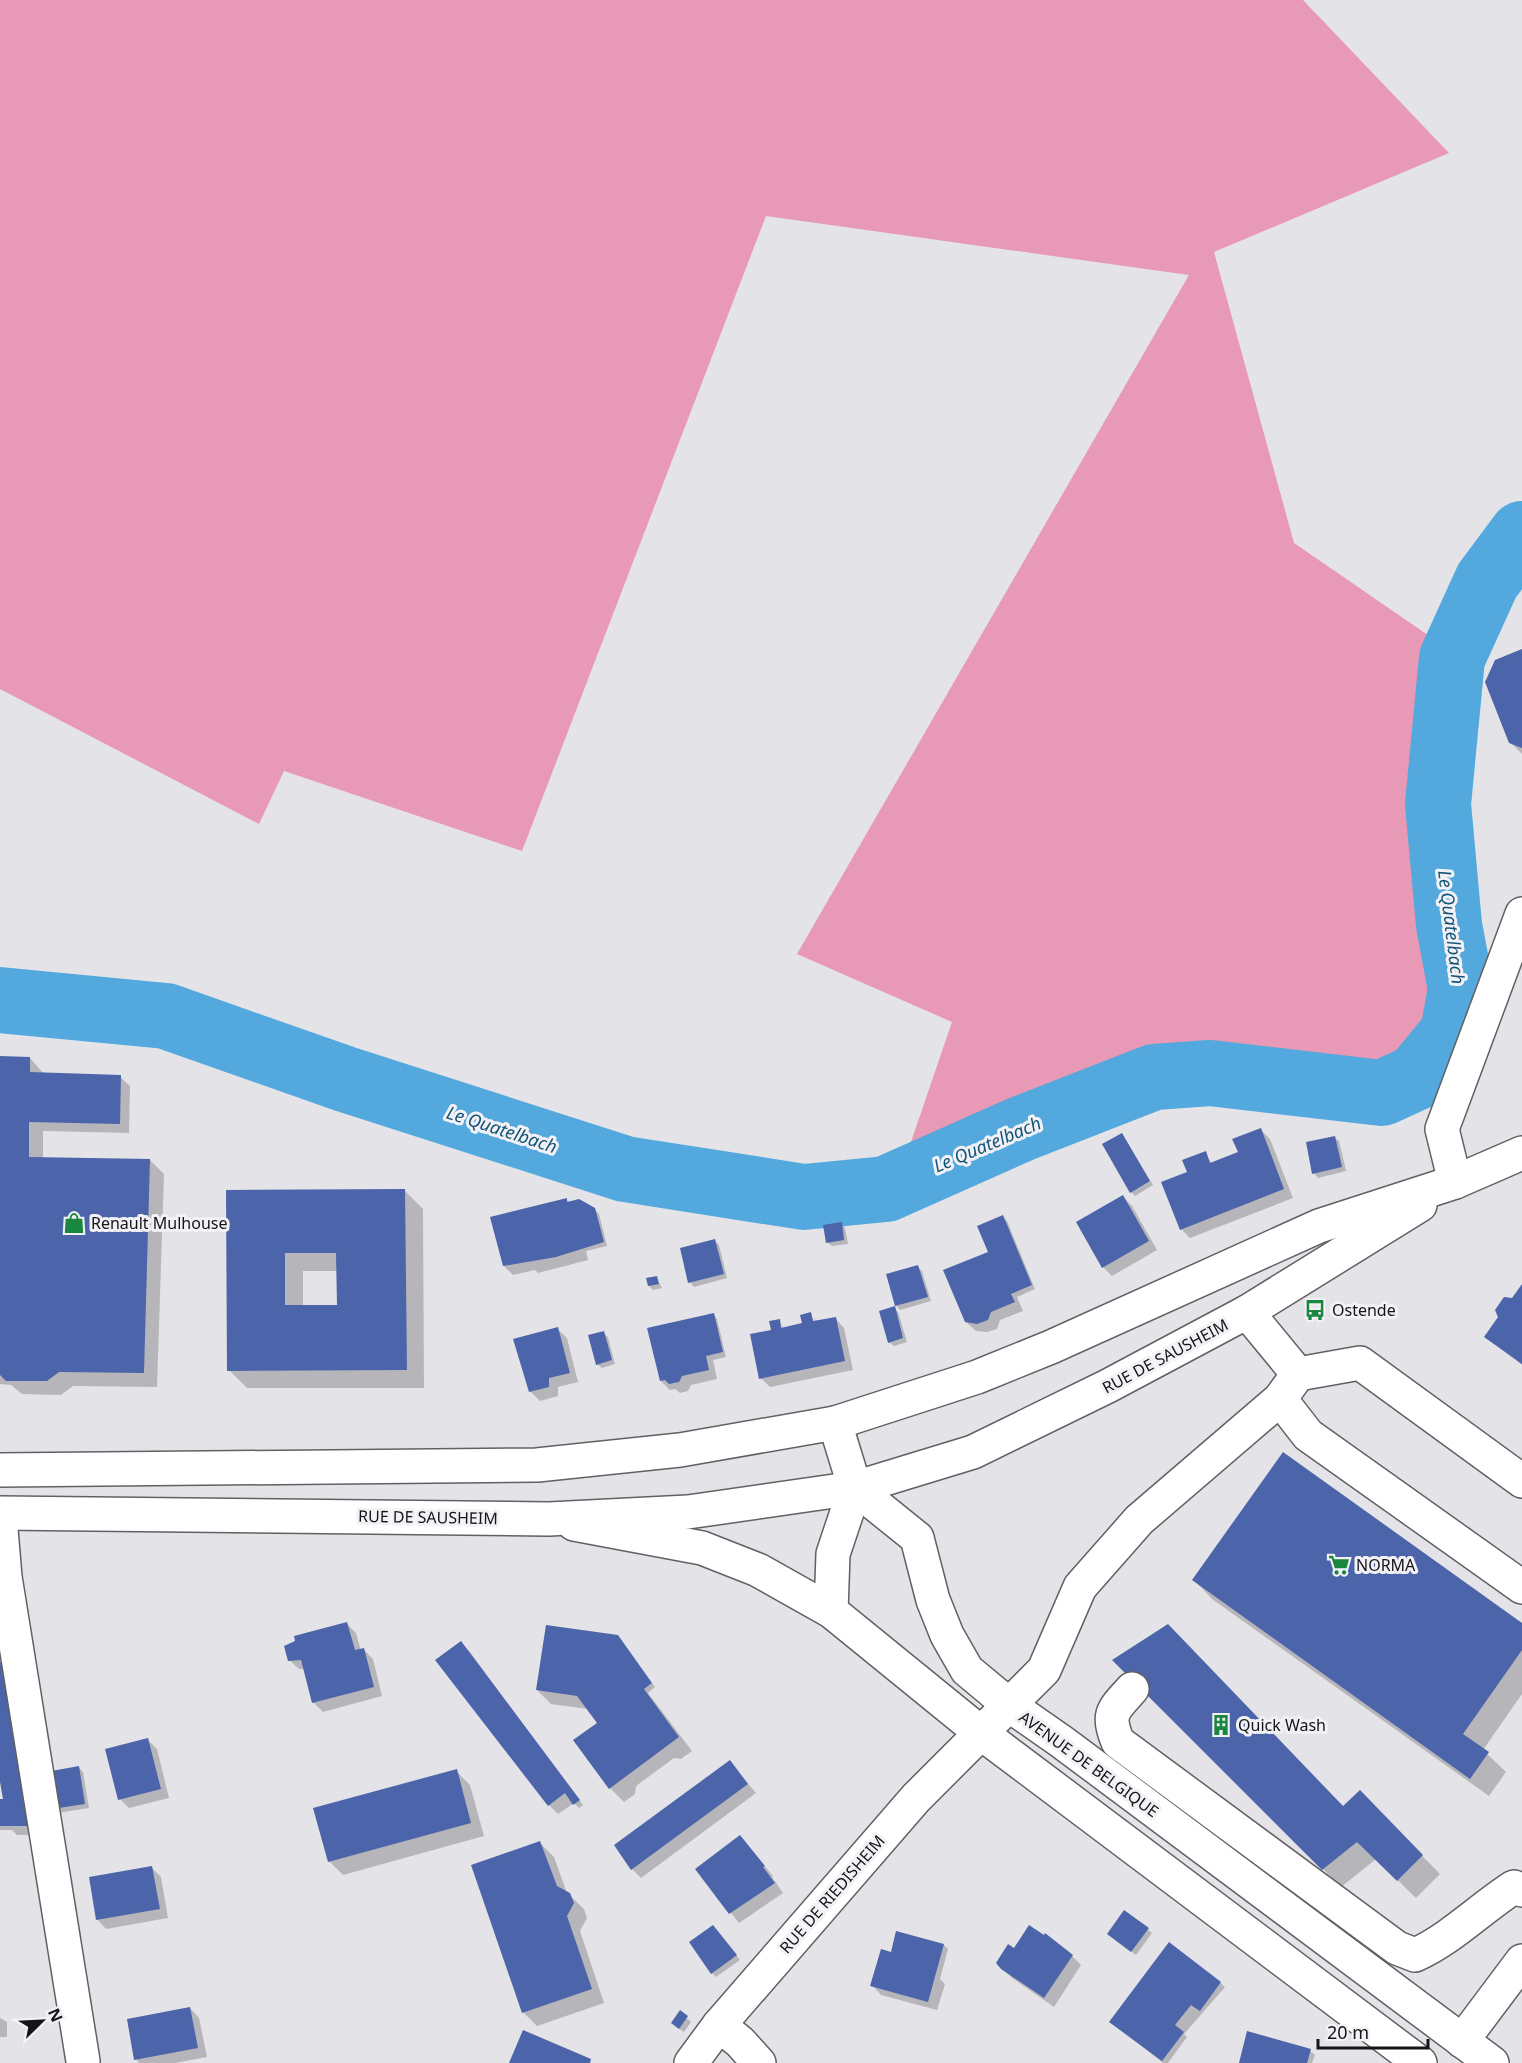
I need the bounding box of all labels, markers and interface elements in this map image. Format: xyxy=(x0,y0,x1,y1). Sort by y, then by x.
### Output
water label: Le Quatelbach xyxy=(1433,869,1471,985)
water label: Le Quatelbach xyxy=(444,1100,560,1158)
water label: Le Quatelbach xyxy=(930,1111,1044,1177)
shop icon: Renault Mulhouse xyxy=(62,1211,86,1235)
place label: Renault Mulhouse xyxy=(91,1212,227,1234)
bus stop icon: Ostende xyxy=(1303,1298,1327,1322)
place label: Ostende xyxy=(1332,1299,1396,1321)
street label: RUE DE SAUSHEIM xyxy=(1098,1314,1232,1398)
street label: RUE DE SAUSHEIM xyxy=(358,1505,498,1529)
supermarket icon: NORMA xyxy=(1327,1553,1351,1577)
place label: NORMA xyxy=(1356,1554,1416,1576)
street label: AVENUE DE BELGIQUE xyxy=(1015,1706,1163,1822)
building icon: Quick Wash xyxy=(1209,1713,1233,1737)
place label: Quick Wash xyxy=(1238,1714,1326,1736)
street label: RUE DE RIEDISHEIM xyxy=(774,1830,890,1958)
north arrow xyxy=(12,1991,72,2051)
text: N xyxy=(43,2004,68,2025)
scale bar xyxy=(1318,2012,1428,2050)
text: 20 m xyxy=(1327,2020,1369,2044)

